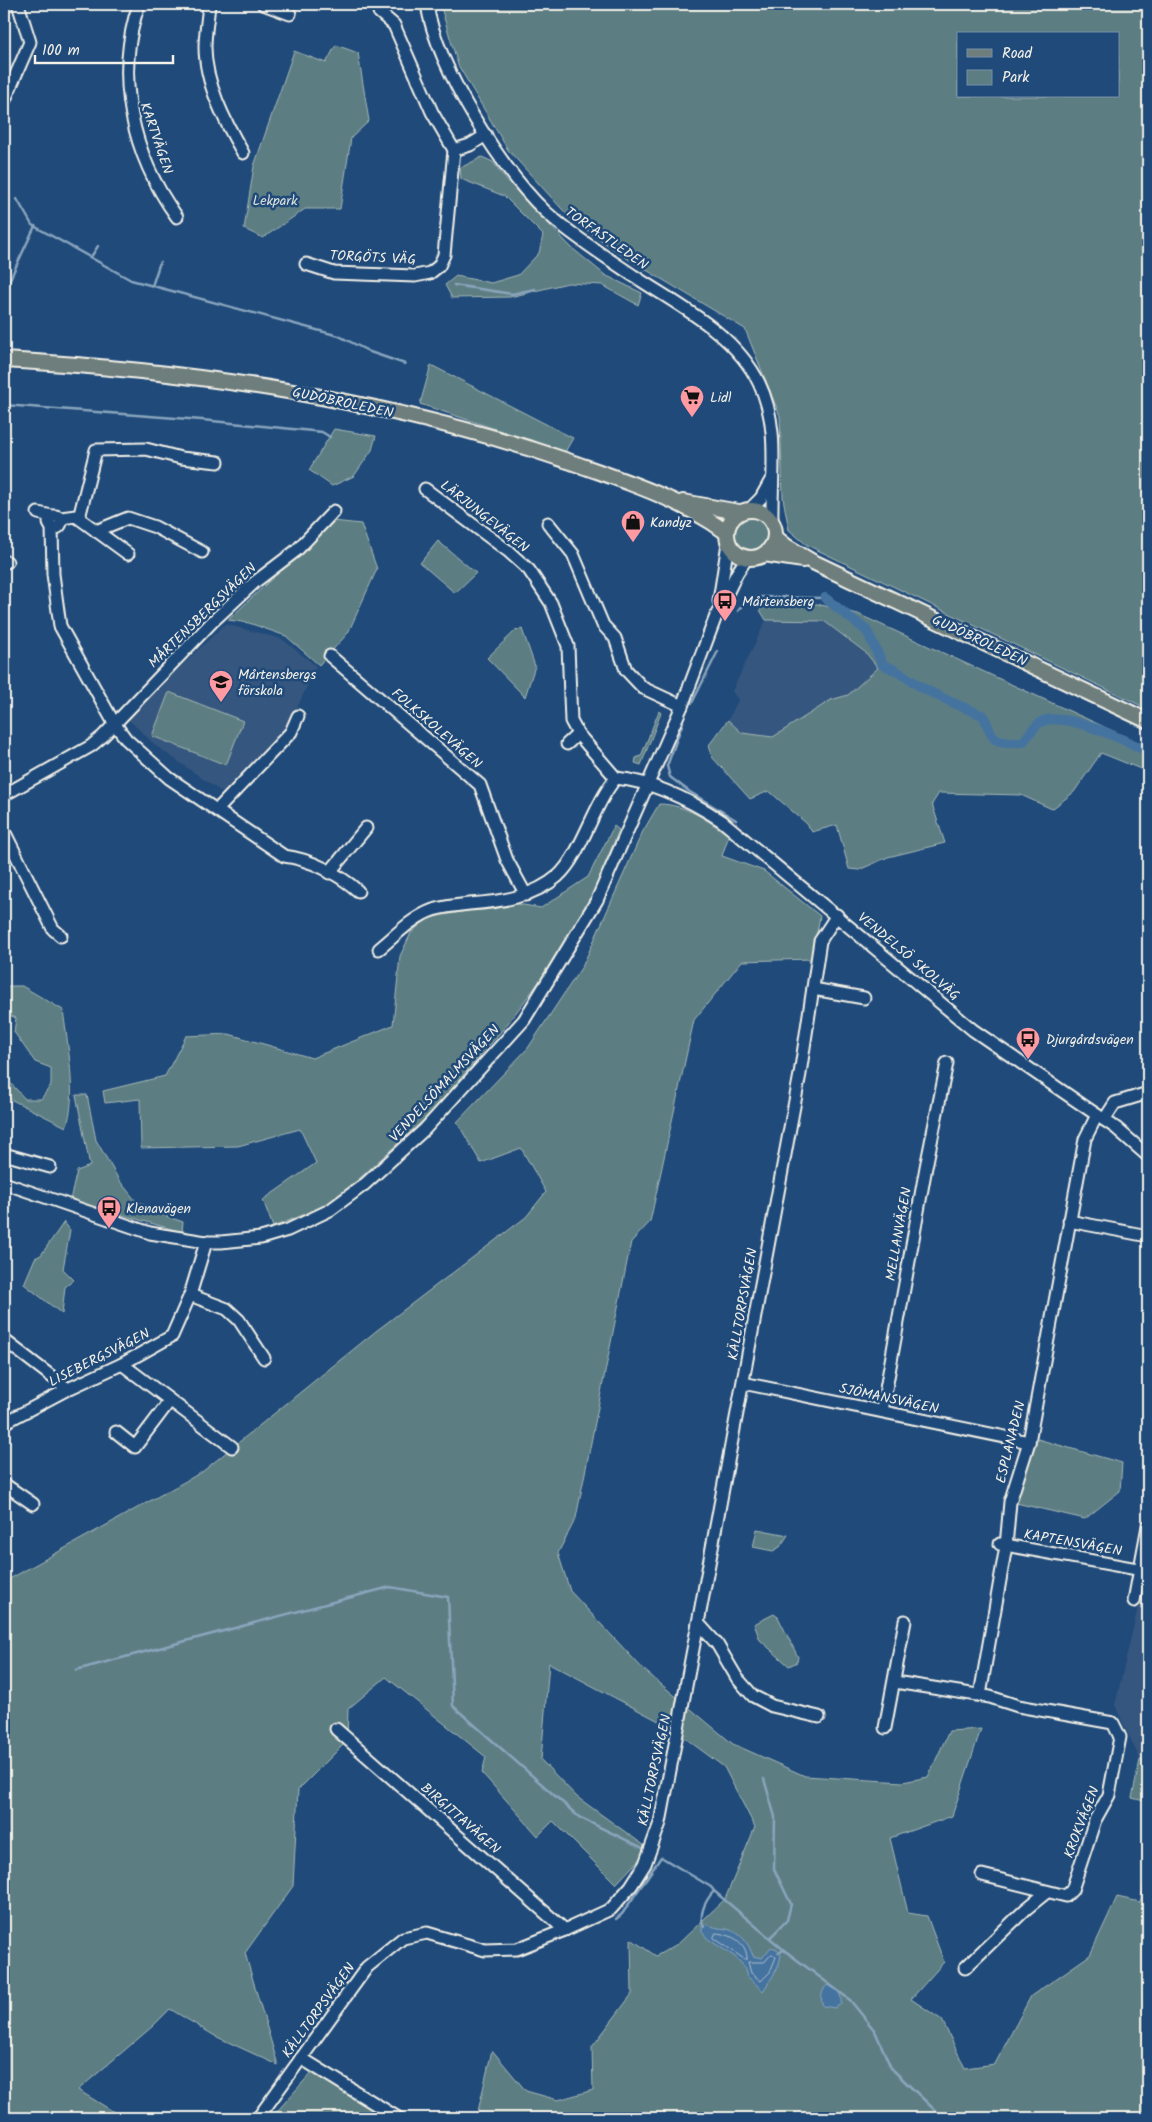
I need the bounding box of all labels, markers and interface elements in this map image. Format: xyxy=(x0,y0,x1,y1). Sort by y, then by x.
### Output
scale bar xyxy=(35,32,172,64)
legend xyxy=(957,32,1120,98)
text: 100 m xyxy=(42,39,80,63)
text: Road xyxy=(1002,42,1033,66)
text: Park xyxy=(1002,66,1030,90)
street label: KARTVÄGEN xyxy=(134,99,179,178)
park label: Lekpark xyxy=(253,190,298,212)
street label: TORFASTLEDEN xyxy=(560,202,653,276)
street label: TORGÖTS VÄG xyxy=(329,245,417,271)
street label: GUDÖBROLEDEN xyxy=(290,382,396,425)
supermarket icon: Lidl xyxy=(679,384,705,418)
place label: Lidl xyxy=(710,387,732,409)
street label: LÄRJUNGEVÄGEN xyxy=(435,475,534,559)
shop icon: Kandyz xyxy=(620,509,646,543)
place label: Kandyz xyxy=(650,512,692,534)
street label: MÅRTENSBERGSVÄGEN xyxy=(143,558,262,674)
bus stop icon: Mårtensberg xyxy=(712,588,738,622)
place label: Mårtensberg xyxy=(742,591,814,613)
street label: GUDÖBROLEDEN xyxy=(928,609,1031,673)
place label: Mårtensbergs förskola xyxy=(238,664,316,702)
school or university icon: Mårtensbergs förskola xyxy=(208,669,234,703)
street label: FOLKSKOLEVÄGEN xyxy=(386,683,487,775)
street label: VENDELSÖ SKOLVÄG xyxy=(852,907,964,1006)
street label: VENDELSÖMALMSVÄGEN xyxy=(384,1020,506,1147)
bus stop icon: Djurgårdsvägen xyxy=(1015,1026,1041,1060)
place label: Djurgårdsvägen xyxy=(1046,1029,1134,1051)
street label: MELLANVÄGEN xyxy=(880,1185,918,1283)
bus stop icon: Klenavägen xyxy=(96,1195,122,1229)
place label: Klenavägen xyxy=(126,1198,191,1220)
street label: KÄLLTORPSVÄGEN xyxy=(722,1246,764,1362)
street label: LISEBERGSVÄGEN xyxy=(45,1323,154,1393)
street label: SJÖMANSVÄGEN xyxy=(837,1378,941,1420)
street label: ESPLANADEN xyxy=(990,1398,1032,1486)
street label: KAPTENSVÄGEN xyxy=(1022,1524,1124,1563)
street label: KÄLLTORPSVÄGEN xyxy=(632,1712,678,1828)
street label: BIRGITTAVÄGEN xyxy=(415,1778,506,1860)
street label: KROKVÄGEN xyxy=(1058,1783,1106,1862)
street label: KÄLLTORPSVÄGEN xyxy=(277,1958,361,2063)

